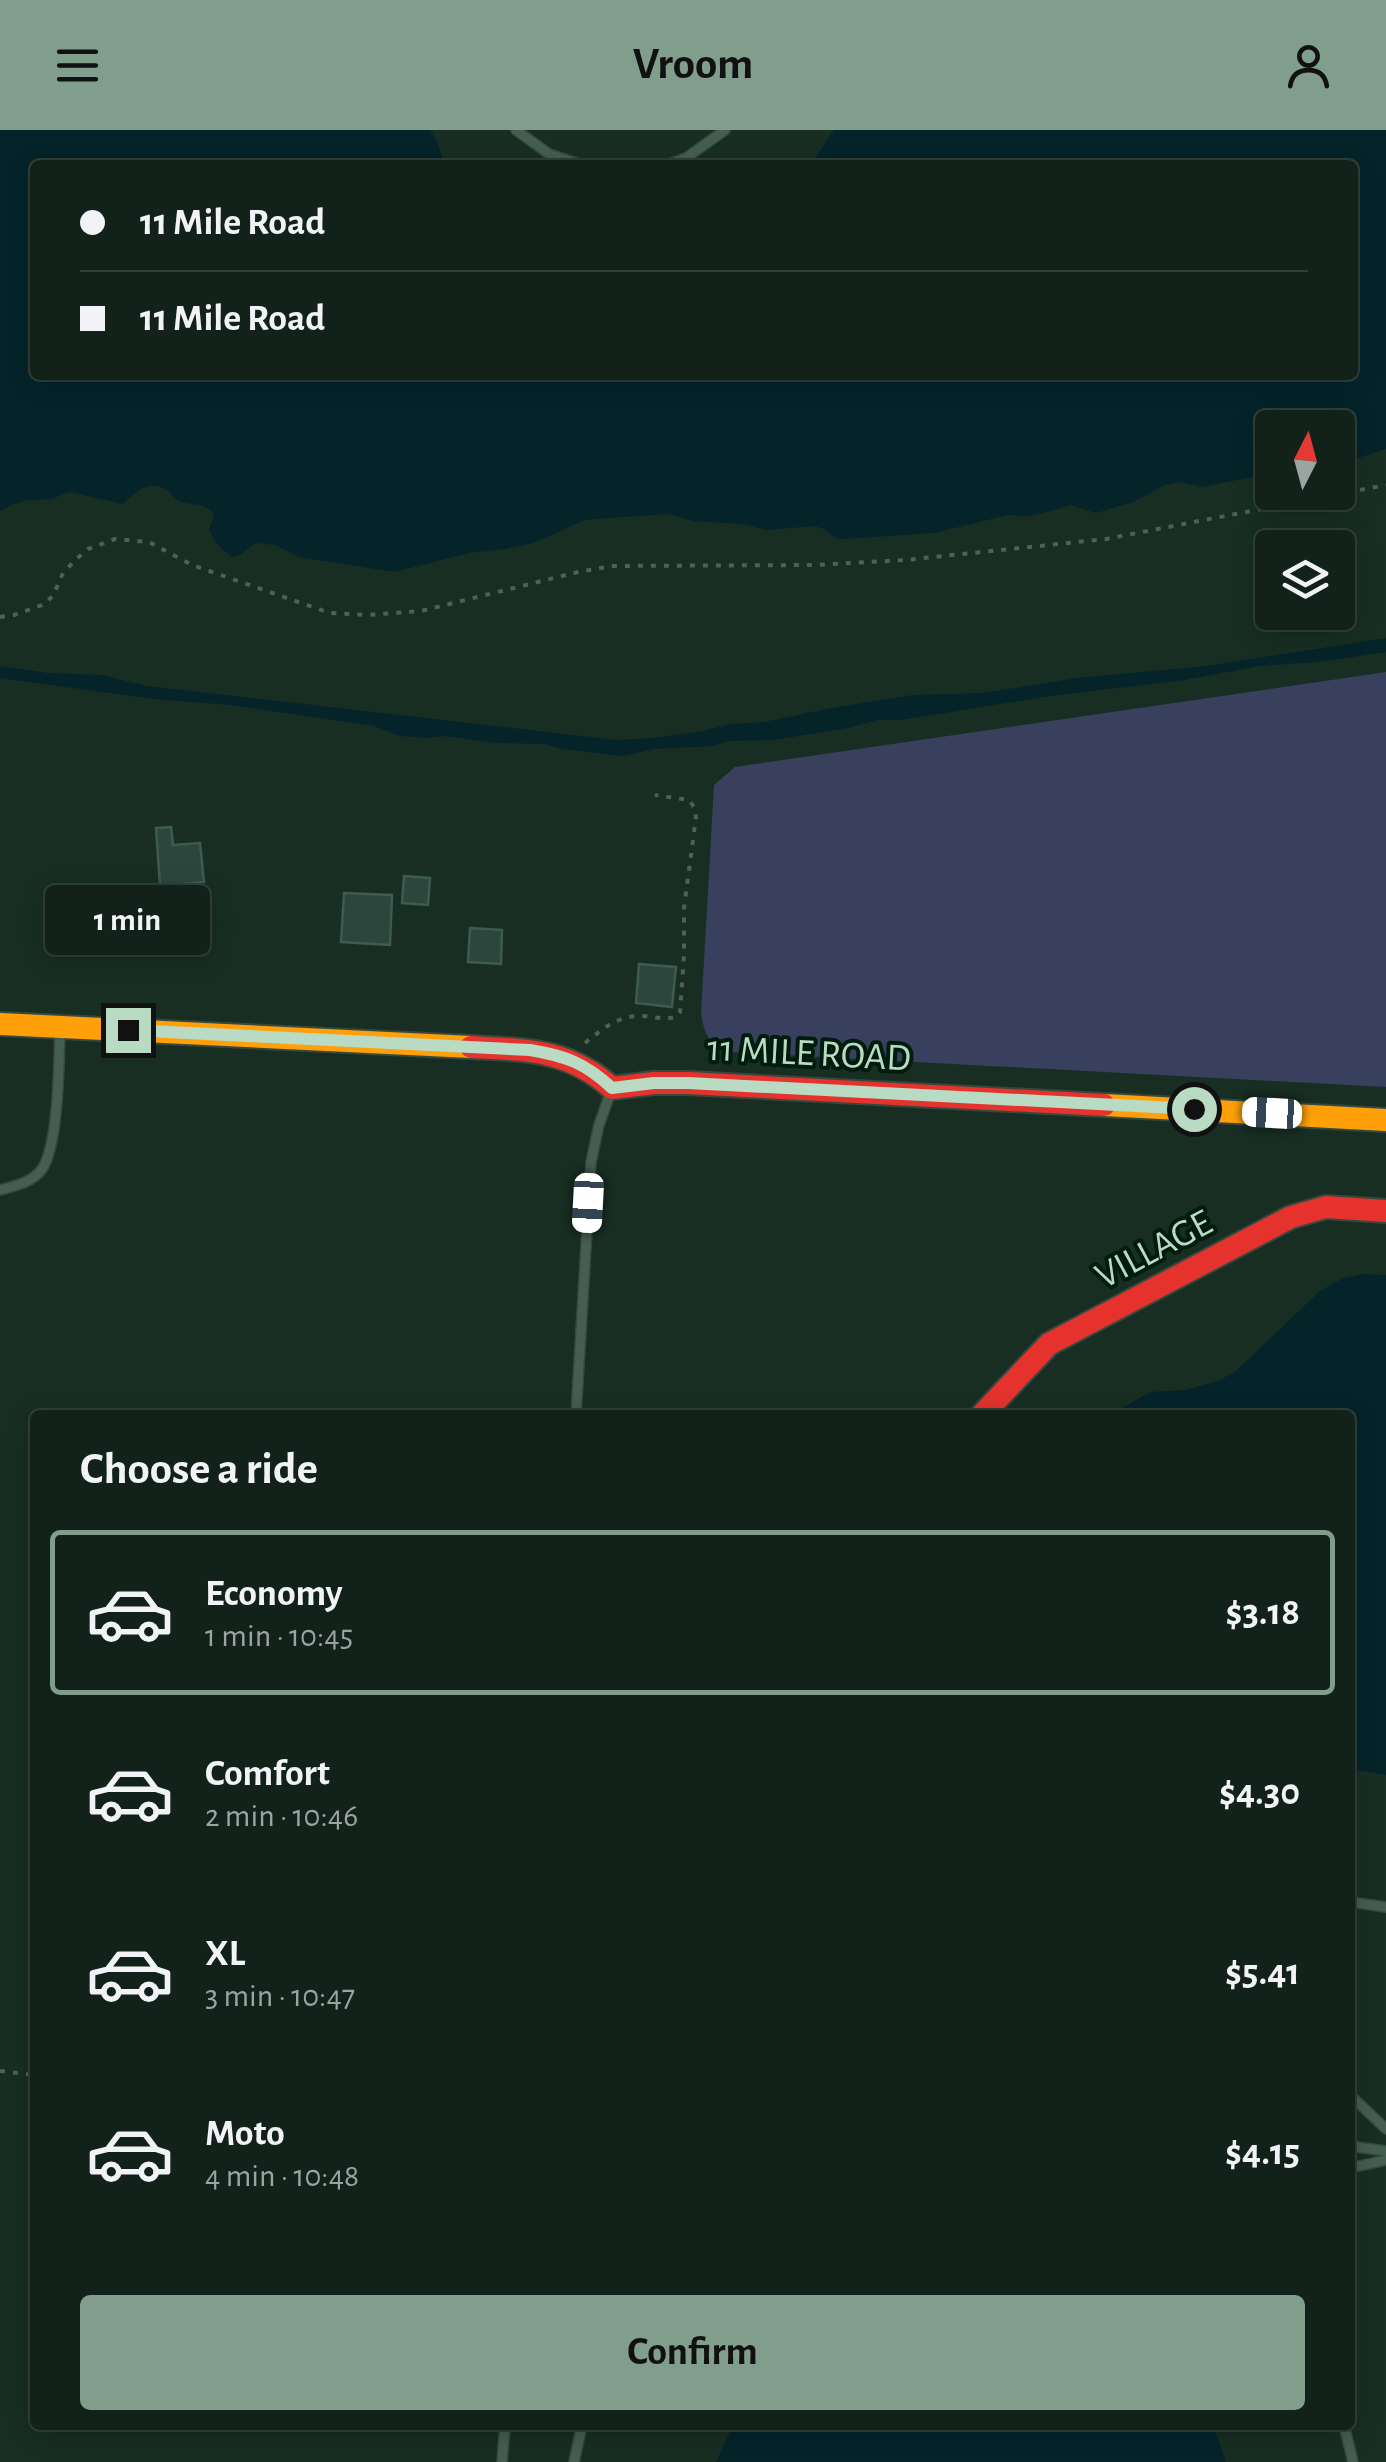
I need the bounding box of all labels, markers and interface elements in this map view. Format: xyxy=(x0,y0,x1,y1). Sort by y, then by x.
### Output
icon: menu xyxy=(50,38,105,93)
icon: person xyxy=(1281,38,1336,93)
text: Vroom xyxy=(633,42,753,87)
text: 11 Mile Road xyxy=(140,204,325,242)
text: 11 Mile Road xyxy=(140,300,325,338)
north arrow xyxy=(1255,410,1355,510)
map controls xyxy=(1255,410,1355,630)
button: layers xyxy=(1255,530,1355,630)
callout: 1 min xyxy=(46,885,210,955)
text: 1 min xyxy=(94,904,161,936)
route end xyxy=(106,1008,151,1053)
street label: 11 MILE ROAD xyxy=(706,1030,912,1078)
route start xyxy=(1172,1087,1217,1132)
car xyxy=(1241,1096,1303,1130)
car xyxy=(571,1172,605,1234)
street label: VILLAGE xyxy=(1090,1204,1218,1296)
text: Choose a ride xyxy=(80,1447,318,1492)
icon: car xyxy=(85,1568,175,1658)
text: Economy xyxy=(205,1575,343,1613)
text: $3.18 xyxy=(1225,1594,1300,1632)
text: 1 min · 10:45 xyxy=(205,1620,353,1652)
icon: car xyxy=(85,1748,175,1838)
text: Comfort xyxy=(205,1755,330,1793)
text: $4.30 xyxy=(1219,1774,1300,1812)
text: 2 min · 10:46 xyxy=(205,1800,358,1832)
icon: car xyxy=(85,1928,175,2018)
text: XL xyxy=(205,1935,245,1973)
text: $5.41 xyxy=(1225,1954,1300,1992)
text: 3 min · 10:47 xyxy=(205,1980,355,2012)
icon: car xyxy=(85,2108,175,2198)
text: Moto xyxy=(205,2115,285,2153)
text: $4.15 xyxy=(1225,2134,1300,2172)
text: 4 min · 10:48 xyxy=(205,2160,359,2192)
button: Confirm xyxy=(80,2295,1305,2410)

